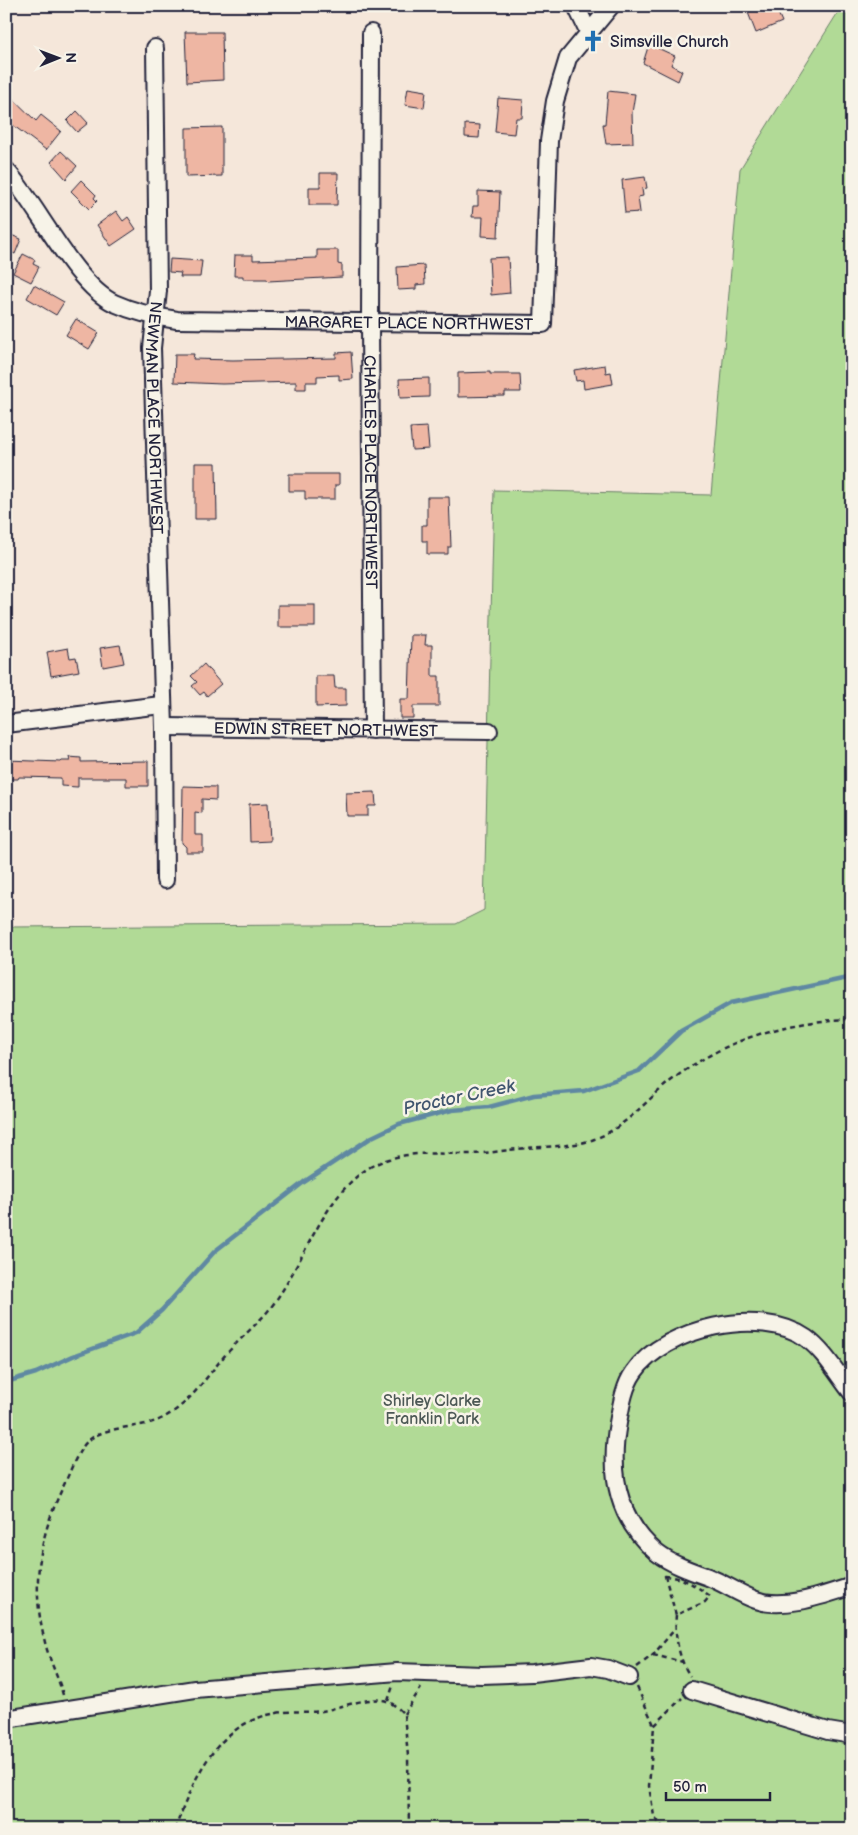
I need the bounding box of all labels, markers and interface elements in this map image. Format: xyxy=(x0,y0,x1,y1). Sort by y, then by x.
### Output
church icon: Simsville Church xyxy=(580,28,606,54)
north arrow xyxy=(32,32,82,82)
place label: Simsville Church xyxy=(610,33,729,52)
text: N xyxy=(62,52,79,63)
street label: NEWMAN PLACE NORTHWEST xyxy=(141,300,166,535)
street label: MARGARET PLACE NORTHWEST xyxy=(284,313,534,335)
street label: CHARLES PLACE NORTHWEST xyxy=(359,355,380,590)
street label: EDWIN STREET NORTHWEST xyxy=(214,720,438,741)
water label: Proctor Creek xyxy=(401,1075,518,1120)
park label: Shirley Clarke Franklin Park xyxy=(383,1392,482,1429)
scale bar xyxy=(666,1770,769,1802)
text: 50 m xyxy=(673,1778,707,1797)

